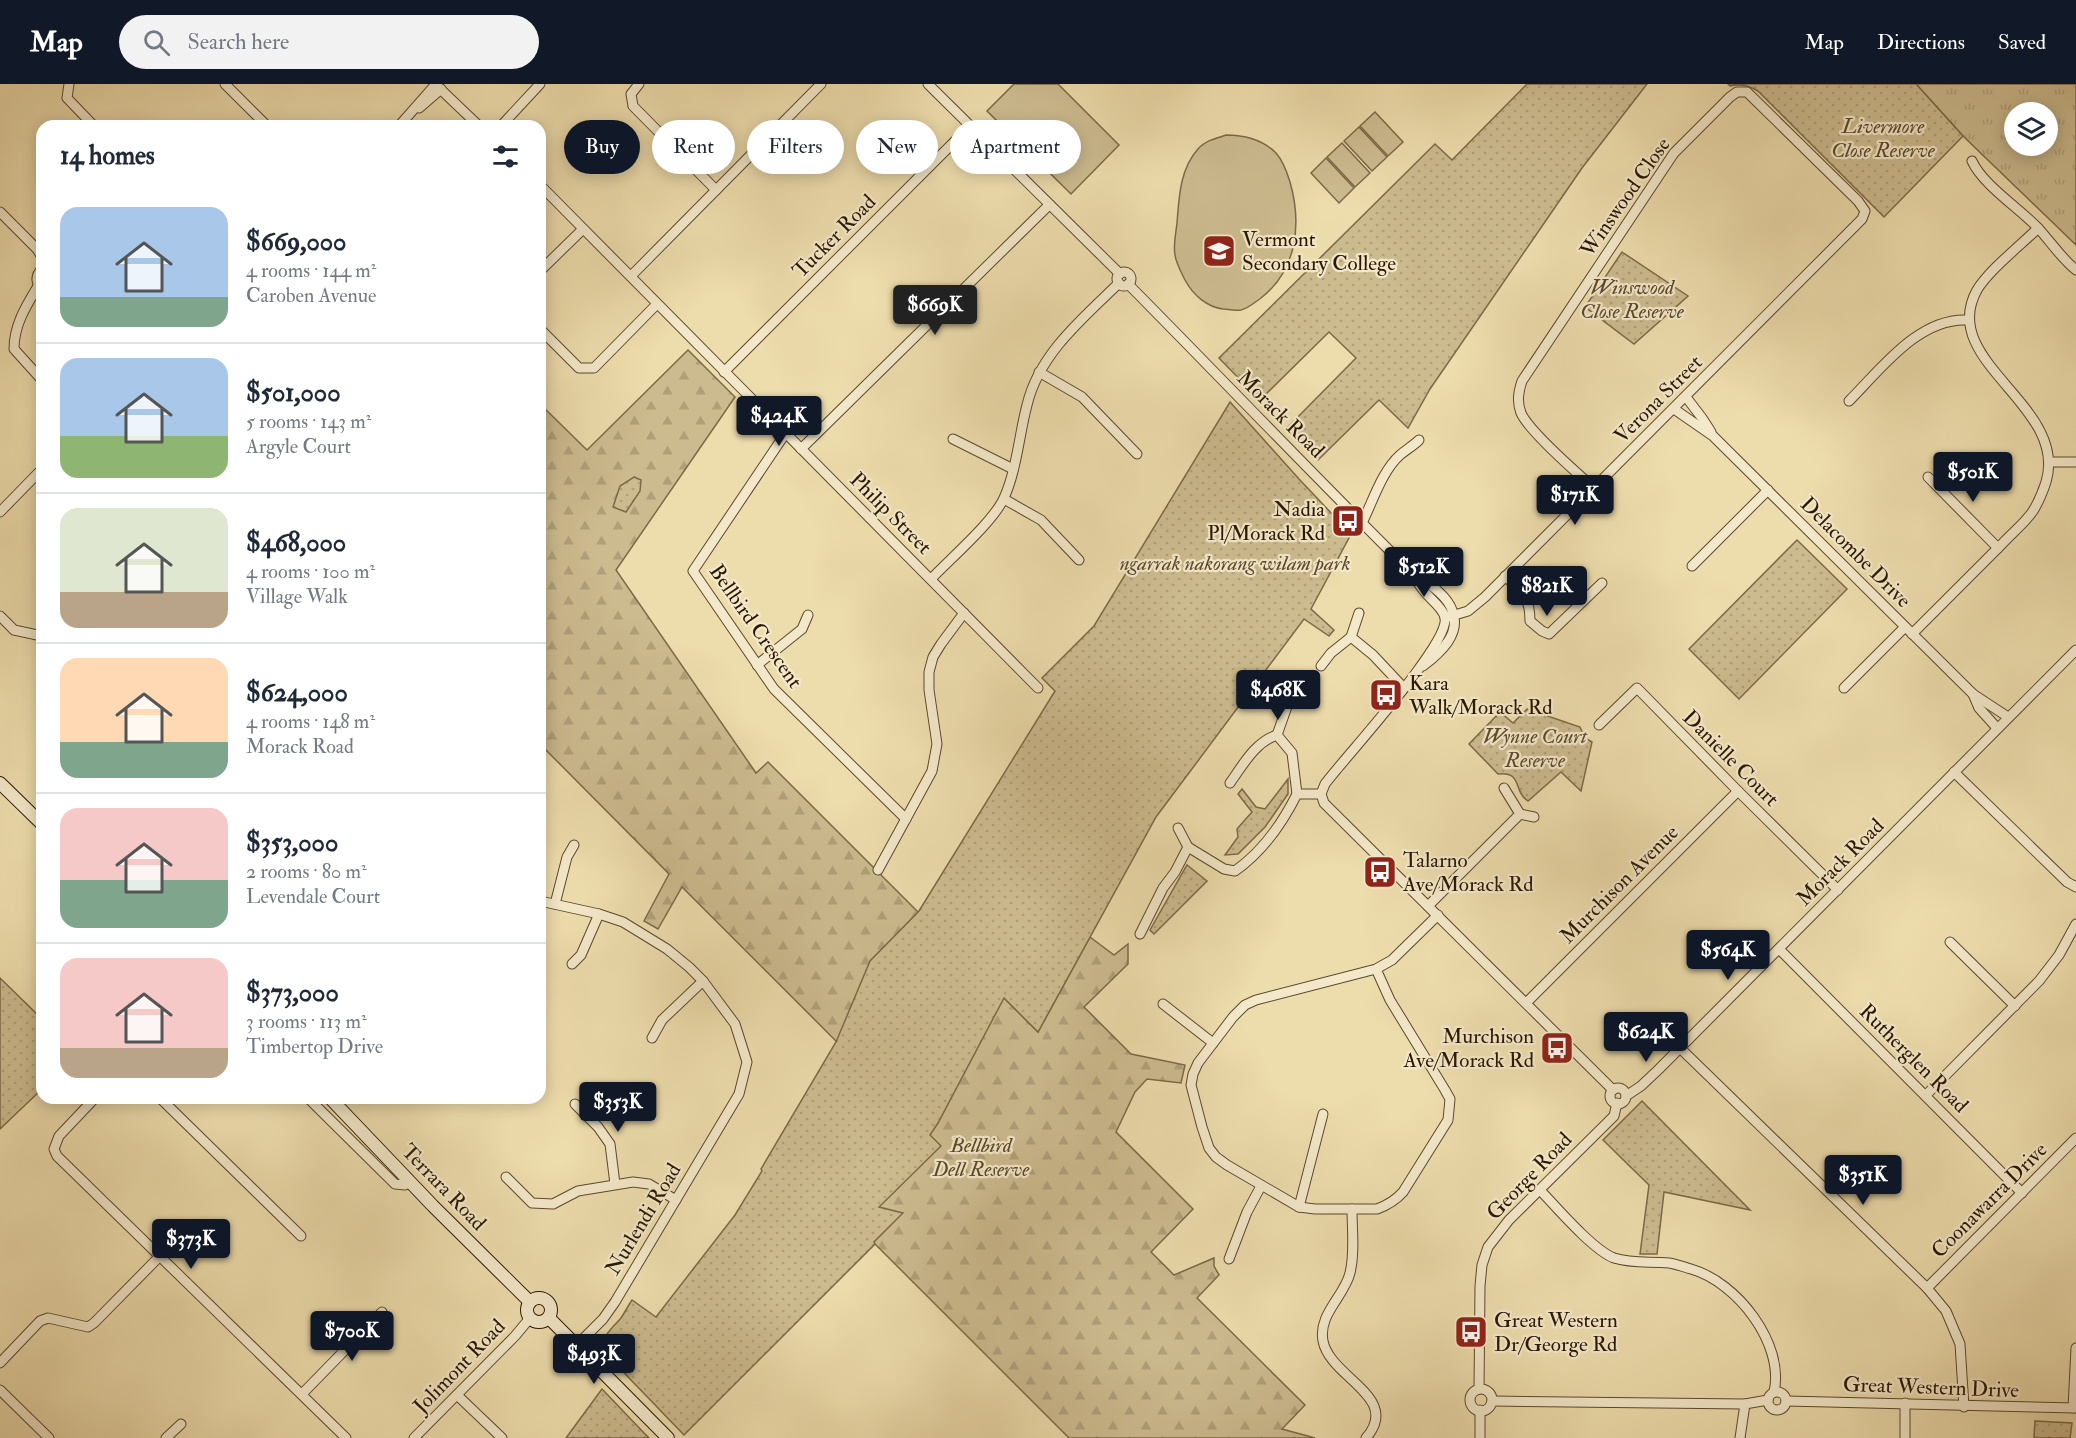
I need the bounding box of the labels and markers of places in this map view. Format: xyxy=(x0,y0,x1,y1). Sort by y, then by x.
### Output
place label: Vermont Secondary College xyxy=(1242,226,1396,277)
school or university icon: Vermont Secondary College xyxy=(1201,233,1237,269)
pin: $669K xyxy=(893,285,977,336)
pin: $424K xyxy=(737,396,821,447)
pin: $501K xyxy=(1931,452,2015,503)
pin: $171K xyxy=(1533,475,1617,526)
place label: Nadia Pl/Morack Rd xyxy=(1207,496,1326,547)
bus stop icon: Nadia Pl/Morack Rd xyxy=(1330,503,1366,539)
pin: $512K xyxy=(1382,547,1466,598)
pin: $821K xyxy=(1505,566,1589,617)
pin: $468K xyxy=(1236,670,1320,721)
place label: Kara Walk/Morack Rd xyxy=(1408,670,1553,721)
bus stop icon: Kara Walk/Morack Rd xyxy=(1368,677,1404,713)
place label: Talarno Ave/Morack Rd xyxy=(1402,847,1534,898)
bus stop icon: Talarno Ave/Morack Rd xyxy=(1362,854,1398,890)
pin: $564K xyxy=(1686,930,1770,981)
pin: $624K xyxy=(1604,1012,1688,1063)
place label: Murchison Ave/Morack Rd xyxy=(1402,1023,1535,1074)
bus stop icon: Murchison Ave/Morack Rd xyxy=(1539,1030,1575,1066)
pin: $353K xyxy=(576,1082,660,1133)
pin: $351K xyxy=(1821,1155,1905,1206)
pin: $373K xyxy=(149,1219,233,1270)
place label: Great Western Dr/George Rd xyxy=(1494,1307,1618,1358)
pin: $700K xyxy=(310,1311,394,1362)
bus stop icon: Great Western Dr/George Rd xyxy=(1453,1314,1489,1350)
pin: $493K xyxy=(552,1334,636,1385)

